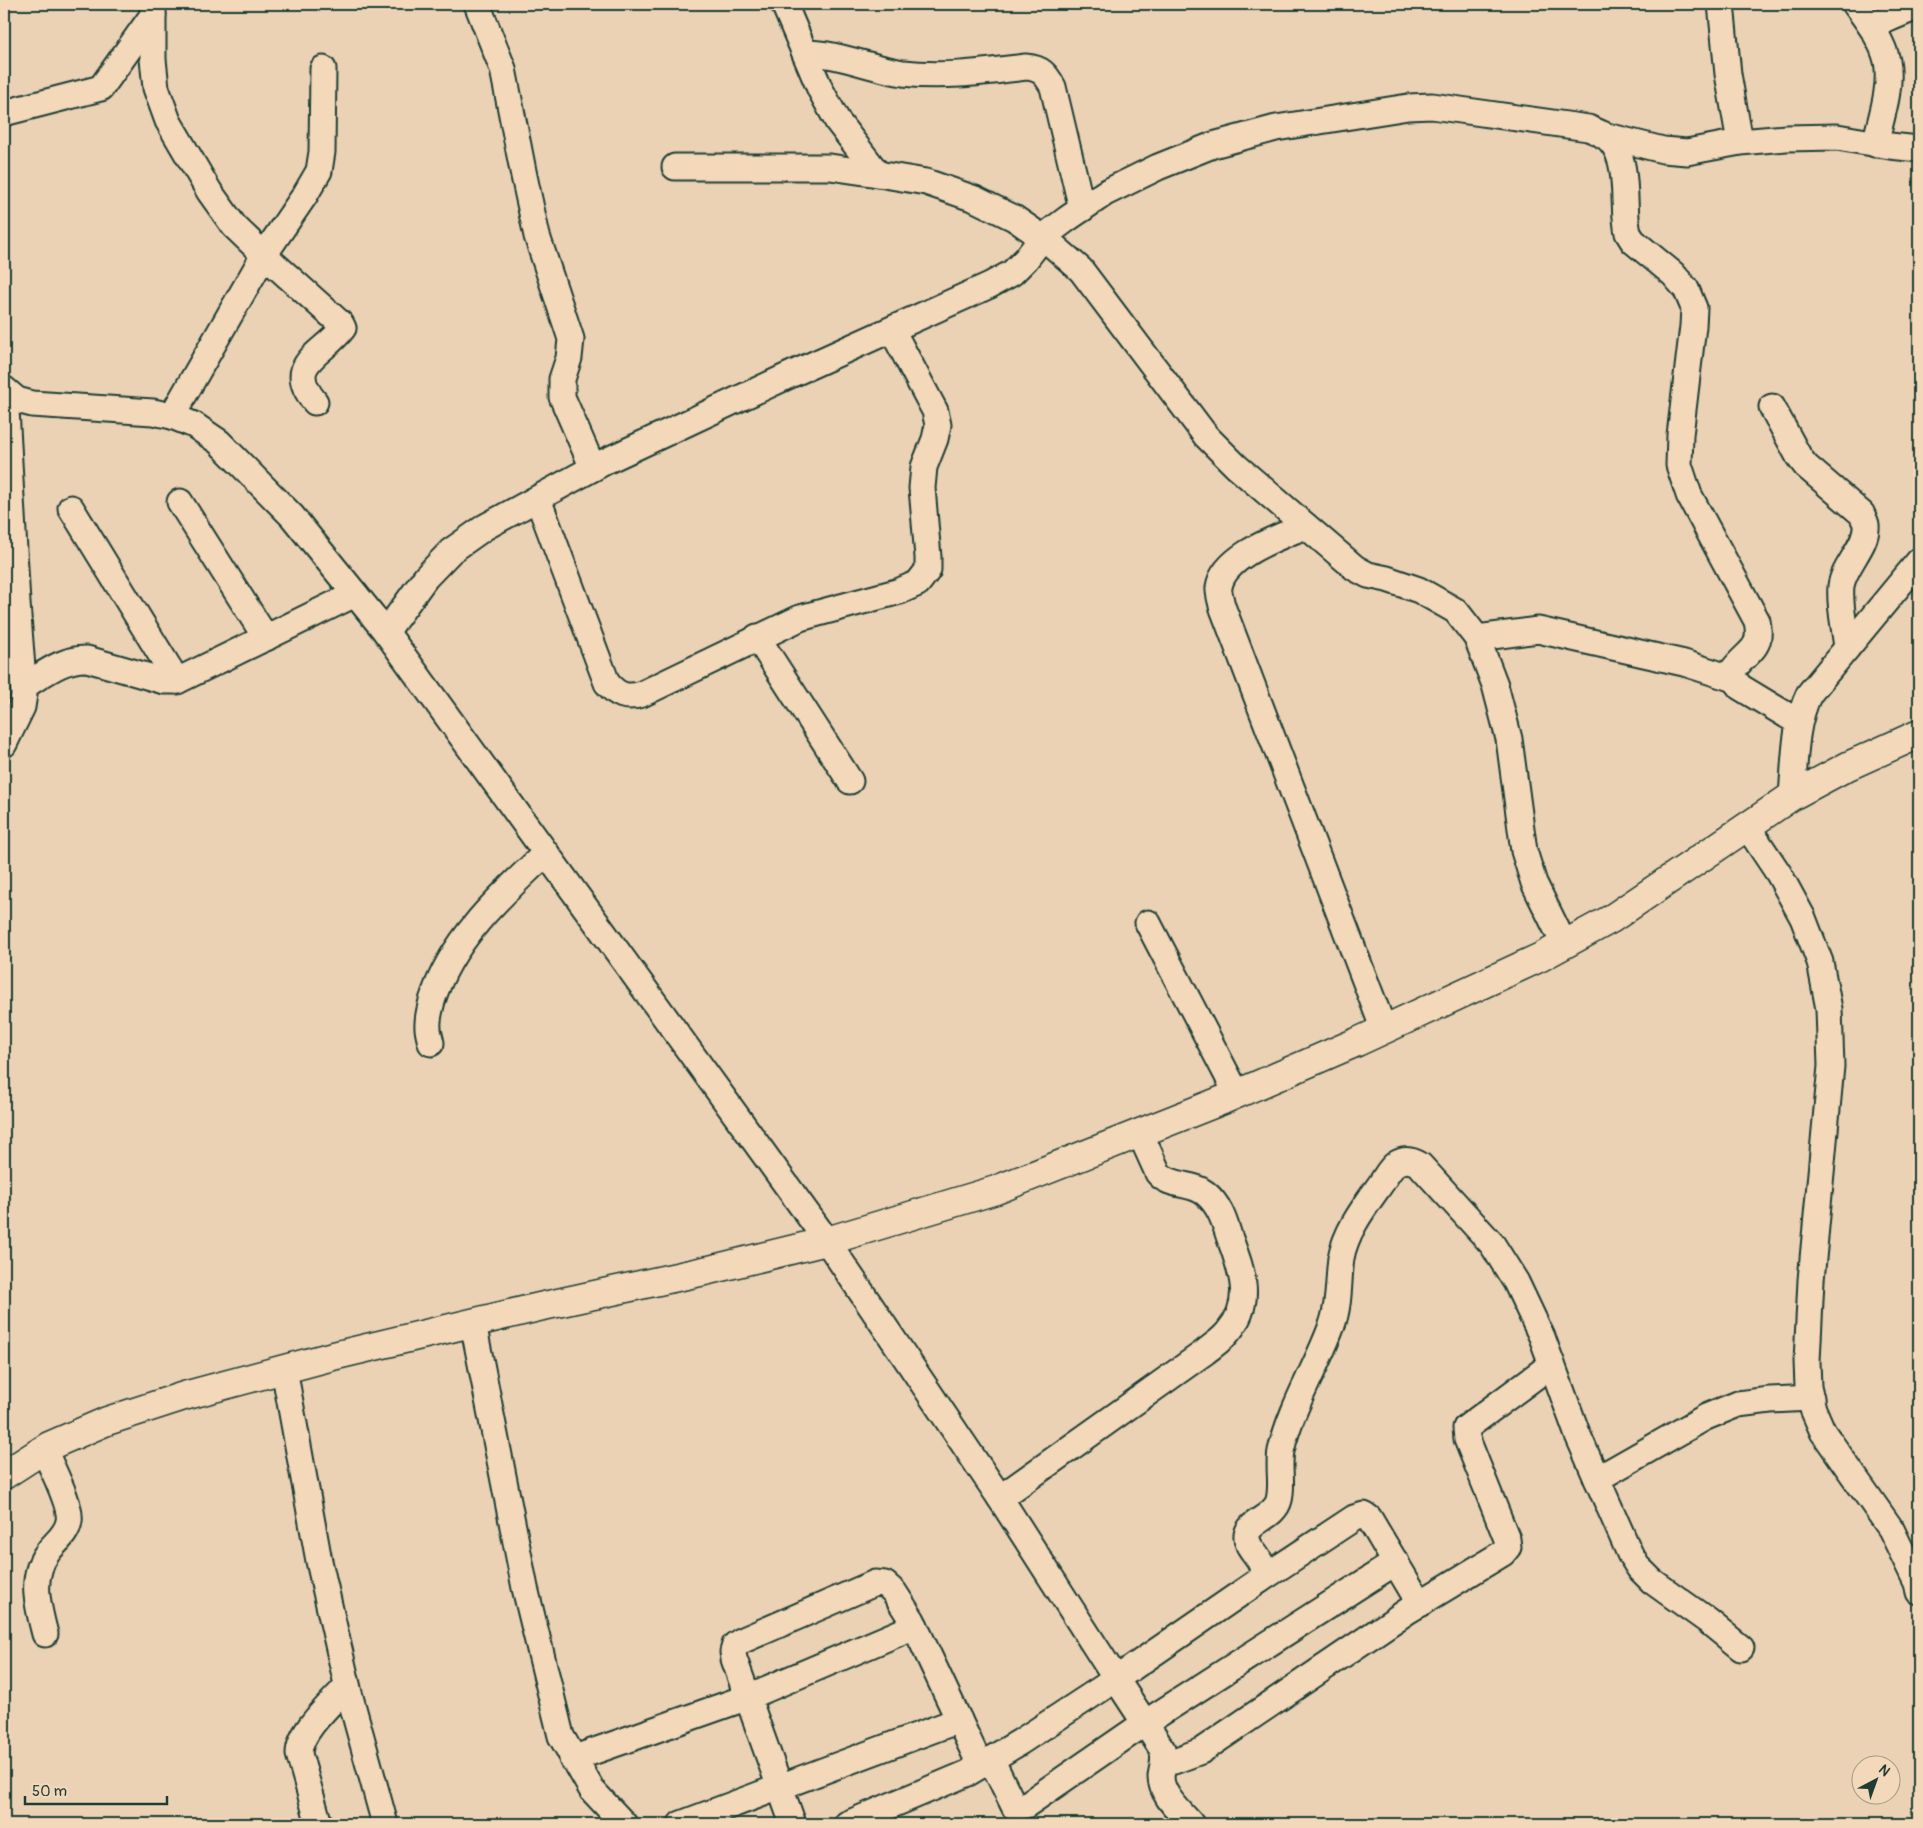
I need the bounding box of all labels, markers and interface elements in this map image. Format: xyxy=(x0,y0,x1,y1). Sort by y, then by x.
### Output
north arrow xyxy=(1850,1756,1900,1806)
text: N xyxy=(1875,1761,1893,1780)
scale bar xyxy=(25,1773,168,1805)
text: 50 m xyxy=(32,1782,67,1801)

